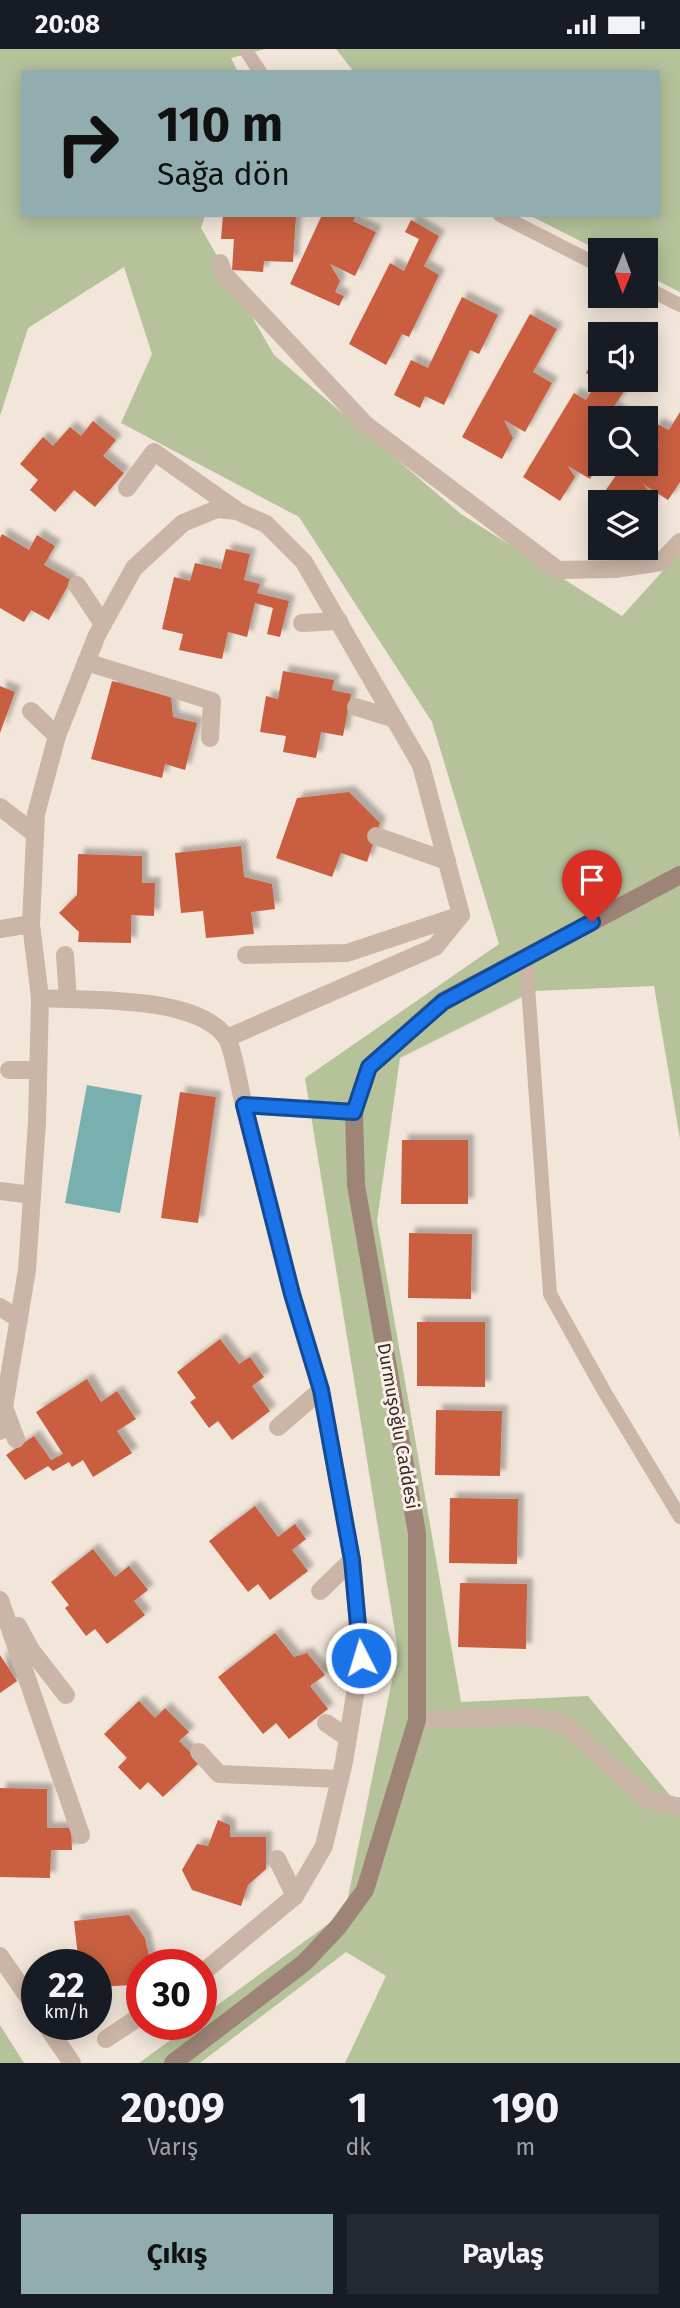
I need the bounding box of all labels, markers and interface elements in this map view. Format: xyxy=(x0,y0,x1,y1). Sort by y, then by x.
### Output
text: 20:08 xyxy=(35,9,100,40)
text: 110 m xyxy=(157,95,283,154)
icon: right xyxy=(42,98,133,189)
text: Sağa dön xyxy=(157,155,290,193)
north arrow xyxy=(588,238,658,308)
map controls xyxy=(588,238,658,560)
button: sound xyxy=(588,322,658,392)
button: search xyxy=(588,406,658,476)
button: layers xyxy=(588,490,658,560)
pin xyxy=(562,850,622,922)
icon: arrive xyxy=(573,861,611,899)
street label: Durmuşoğlu Caddesi xyxy=(373,1341,423,1511)
position arrow xyxy=(324,1621,398,1695)
speed limit sign: 30 xyxy=(126,1949,217,2040)
text: 22 xyxy=(48,1964,85,2006)
text: km/h xyxy=(44,2001,89,2023)
text: 20:09 xyxy=(121,2083,225,2133)
text: 1 xyxy=(348,2083,368,2133)
text: 190 xyxy=(492,2083,559,2133)
text: Varış xyxy=(147,2133,198,2161)
text: dk xyxy=(345,2133,371,2161)
text: m xyxy=(516,2133,535,2161)
button: Çıkış xyxy=(21,2214,333,2294)
button: Paylaş xyxy=(347,2214,659,2294)

